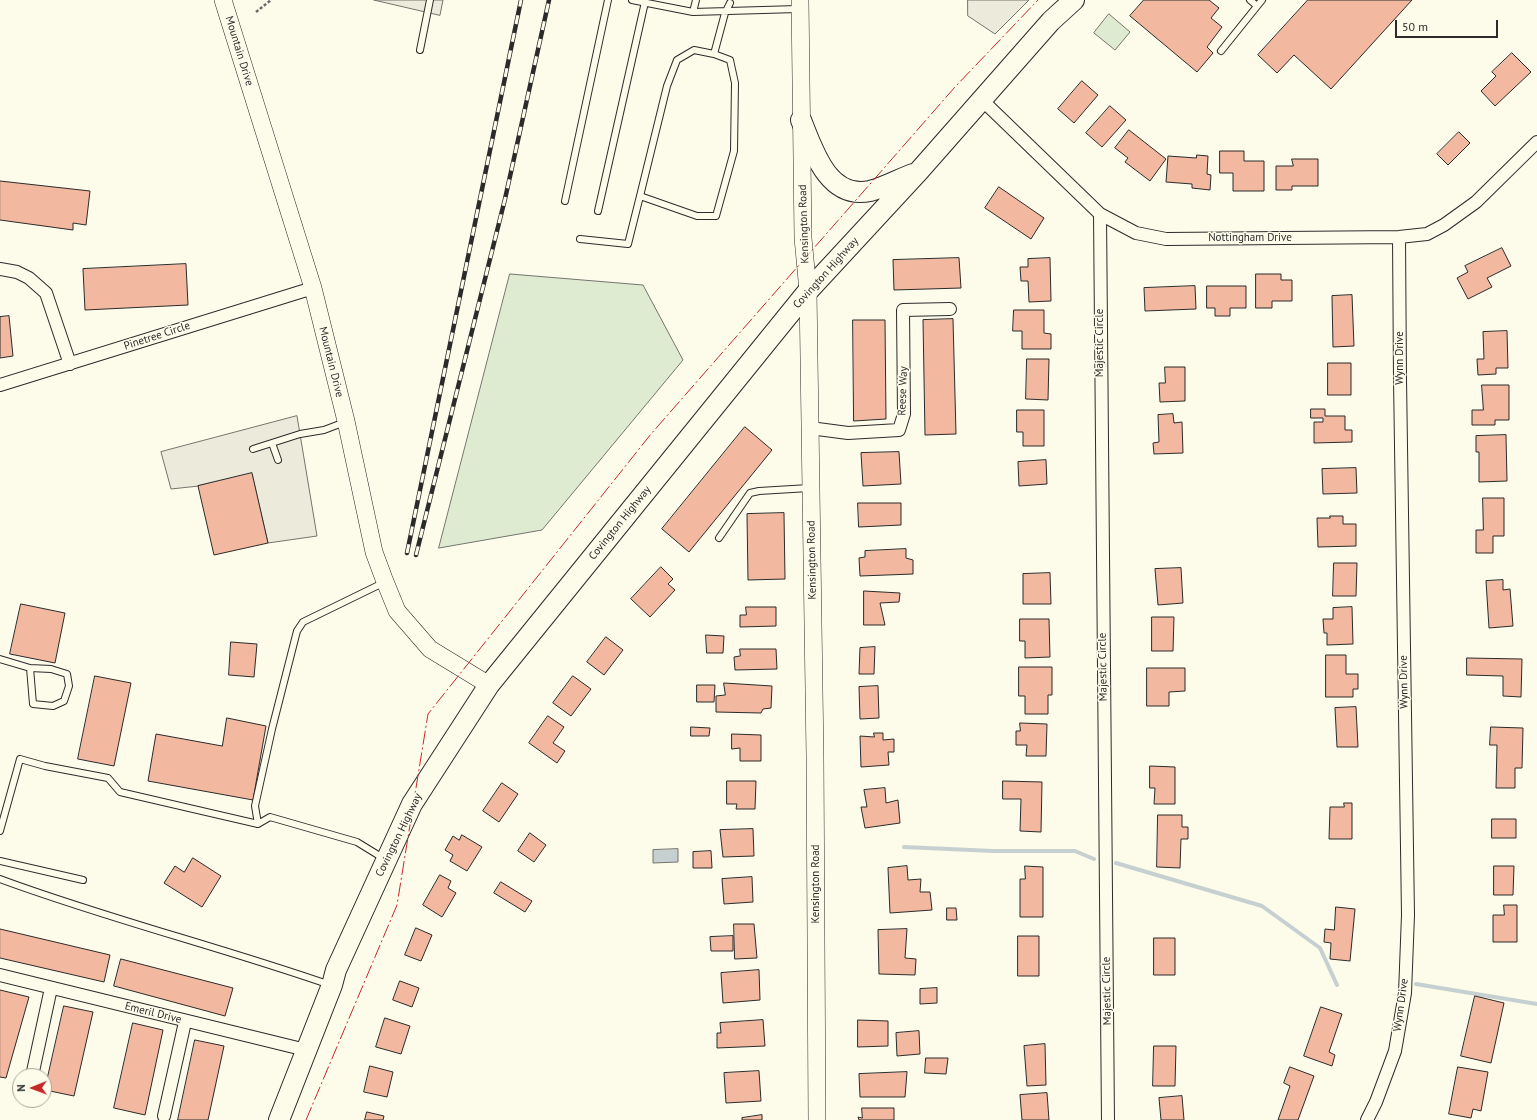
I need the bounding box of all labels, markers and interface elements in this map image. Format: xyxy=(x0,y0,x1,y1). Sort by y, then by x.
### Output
scale bar xyxy=(1397,12,1500,38)
street label: Mountain Drive xyxy=(222,15,256,87)
text: 50 m xyxy=(1402,19,1428,34)
street label: Kensington Road xyxy=(796,184,812,264)
street label: Nottingham Drive xyxy=(1208,231,1292,245)
street label: Covington Highway xyxy=(791,235,861,311)
street label: Majestic Circle xyxy=(1093,309,1107,377)
street label: Pinetree Circle xyxy=(122,319,192,353)
street label: Mountain Drive xyxy=(316,325,346,399)
street label: Wynn Drive xyxy=(1393,331,1407,385)
street label: Reese Way xyxy=(896,366,910,416)
street label: Covington Highway xyxy=(586,483,654,563)
street label: Kensington Road xyxy=(805,520,819,600)
street label: Majestic Circle xyxy=(1096,633,1110,701)
street label: Wynn Drive xyxy=(1397,655,1411,709)
street label: Covington Highway xyxy=(373,791,425,879)
street label: Kensington Road xyxy=(809,844,823,924)
street label: Majestic Circle xyxy=(1100,957,1114,1025)
street label: Wynn Drive xyxy=(1391,978,1411,1032)
street label: Emeril Drive xyxy=(123,1000,183,1026)
north arrow xyxy=(12,1068,52,1108)
text: N xyxy=(14,1084,28,1092)

